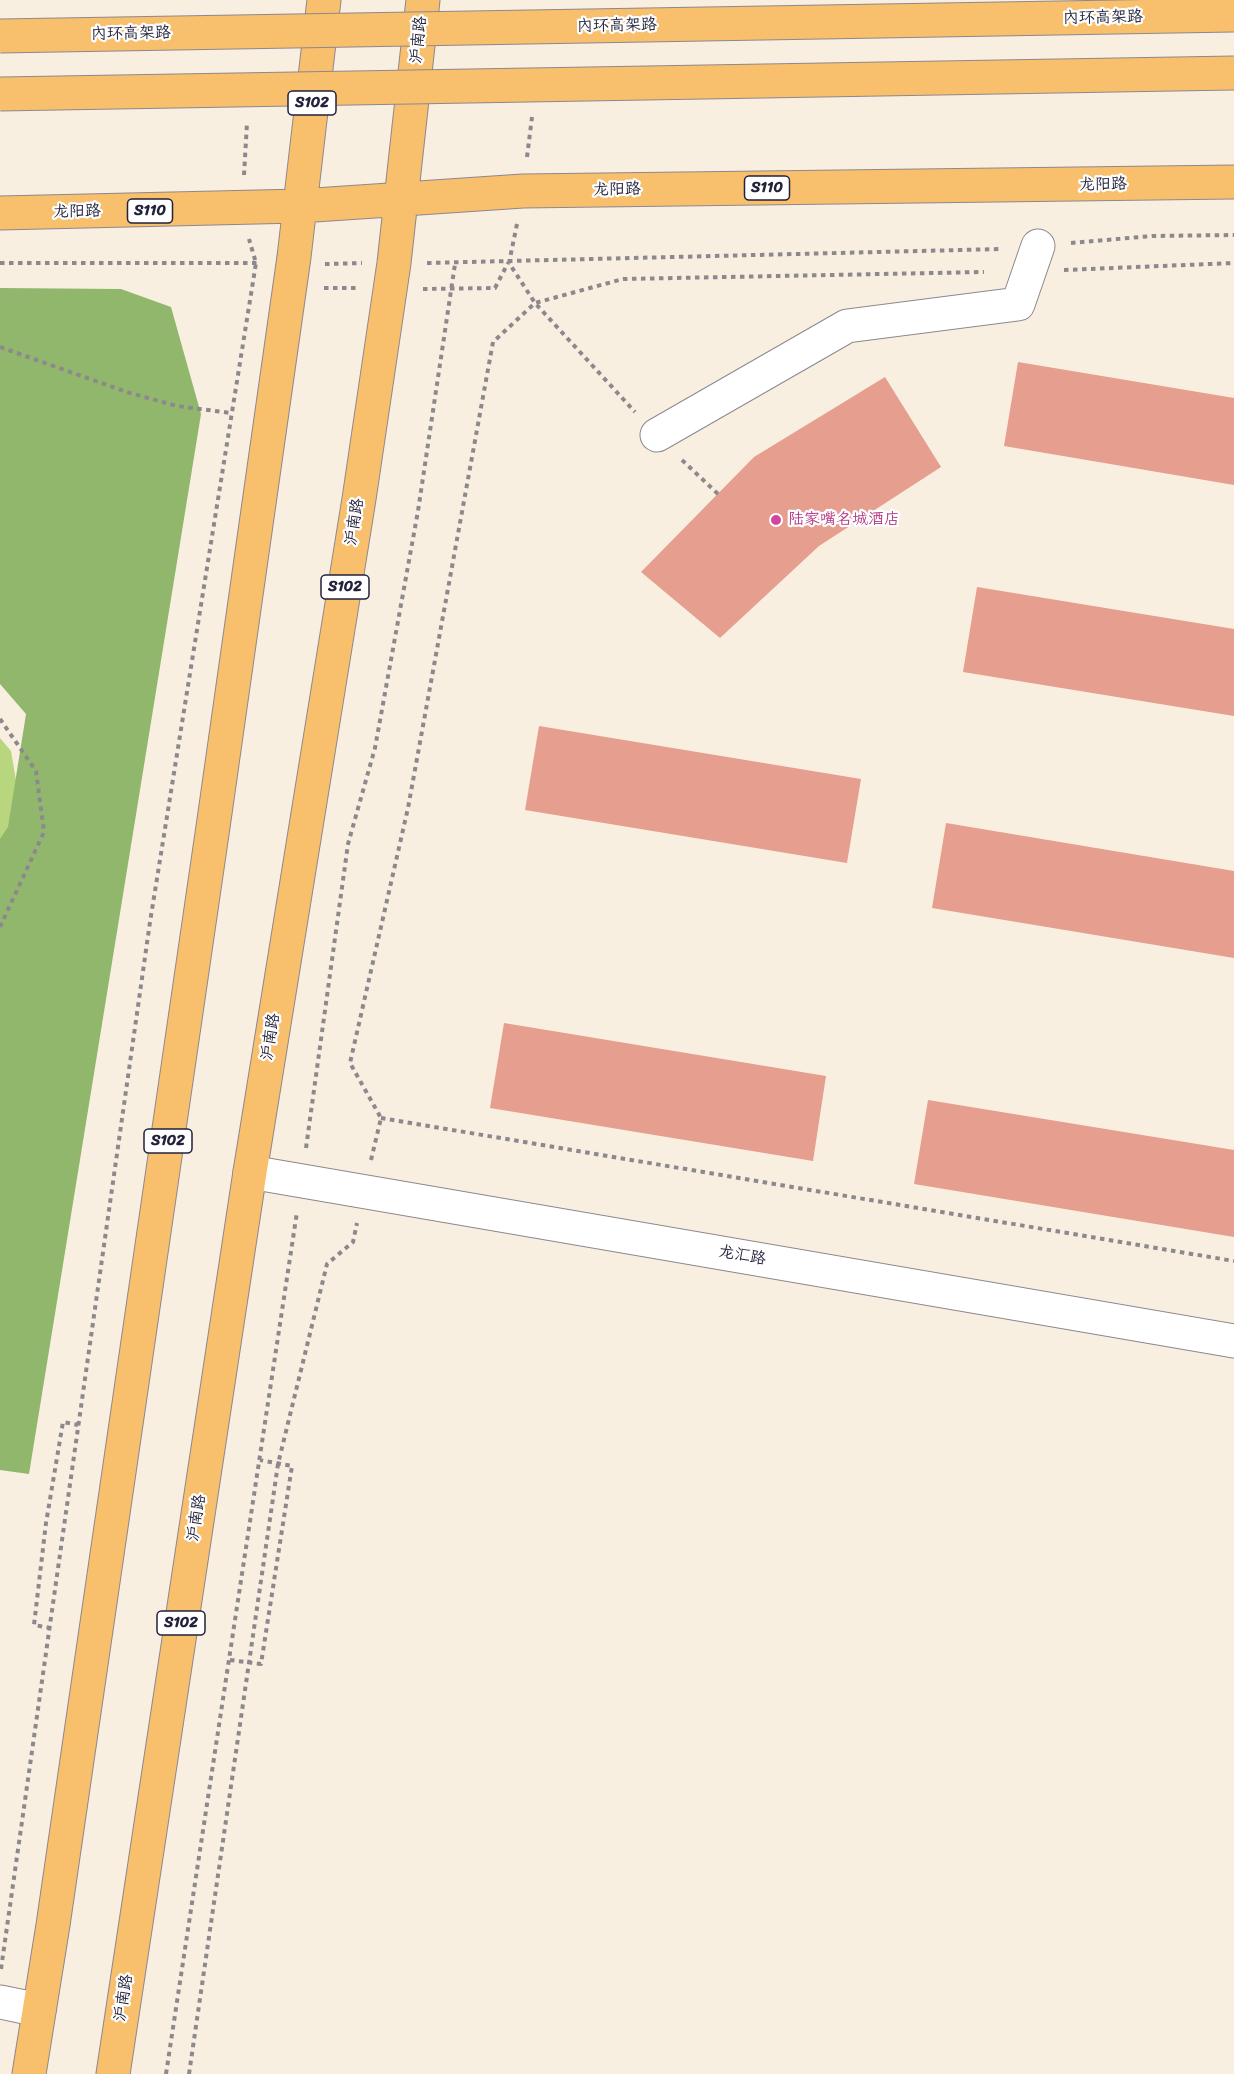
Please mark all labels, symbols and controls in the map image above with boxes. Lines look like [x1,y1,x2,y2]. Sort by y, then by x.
street label: 内环高架路 [1063,8,1143,28]
street label: 沪南路 [407,15,431,65]
street label: 内环高架路 [577,16,657,36]
street label: 内环高架路 [91,24,171,44]
road number: S102 [288,91,336,115]
street label: 龙阳路 [1079,175,1127,195]
road number: S110 [744,176,789,200]
street label: 龙阳路 [593,180,641,200]
road number: S110 [128,199,172,223]
street label: 龙阳路 [53,202,101,222]
street label: 沪南路 [342,497,368,547]
place label: 陆家嘴名城酒店 [788,510,900,530]
marker: 陆家嘴名城酒店 [769,513,783,527]
road number: S102 [321,575,369,599]
street label: 沪南路 [258,1012,284,1062]
road number: S102 [144,1129,192,1153]
street label: 龙汇路 [717,1242,767,1270]
street label: 沪南路 [184,1493,210,1543]
road number: S102 [157,1611,205,1635]
street label: 沪南路 [111,1973,137,2023]

